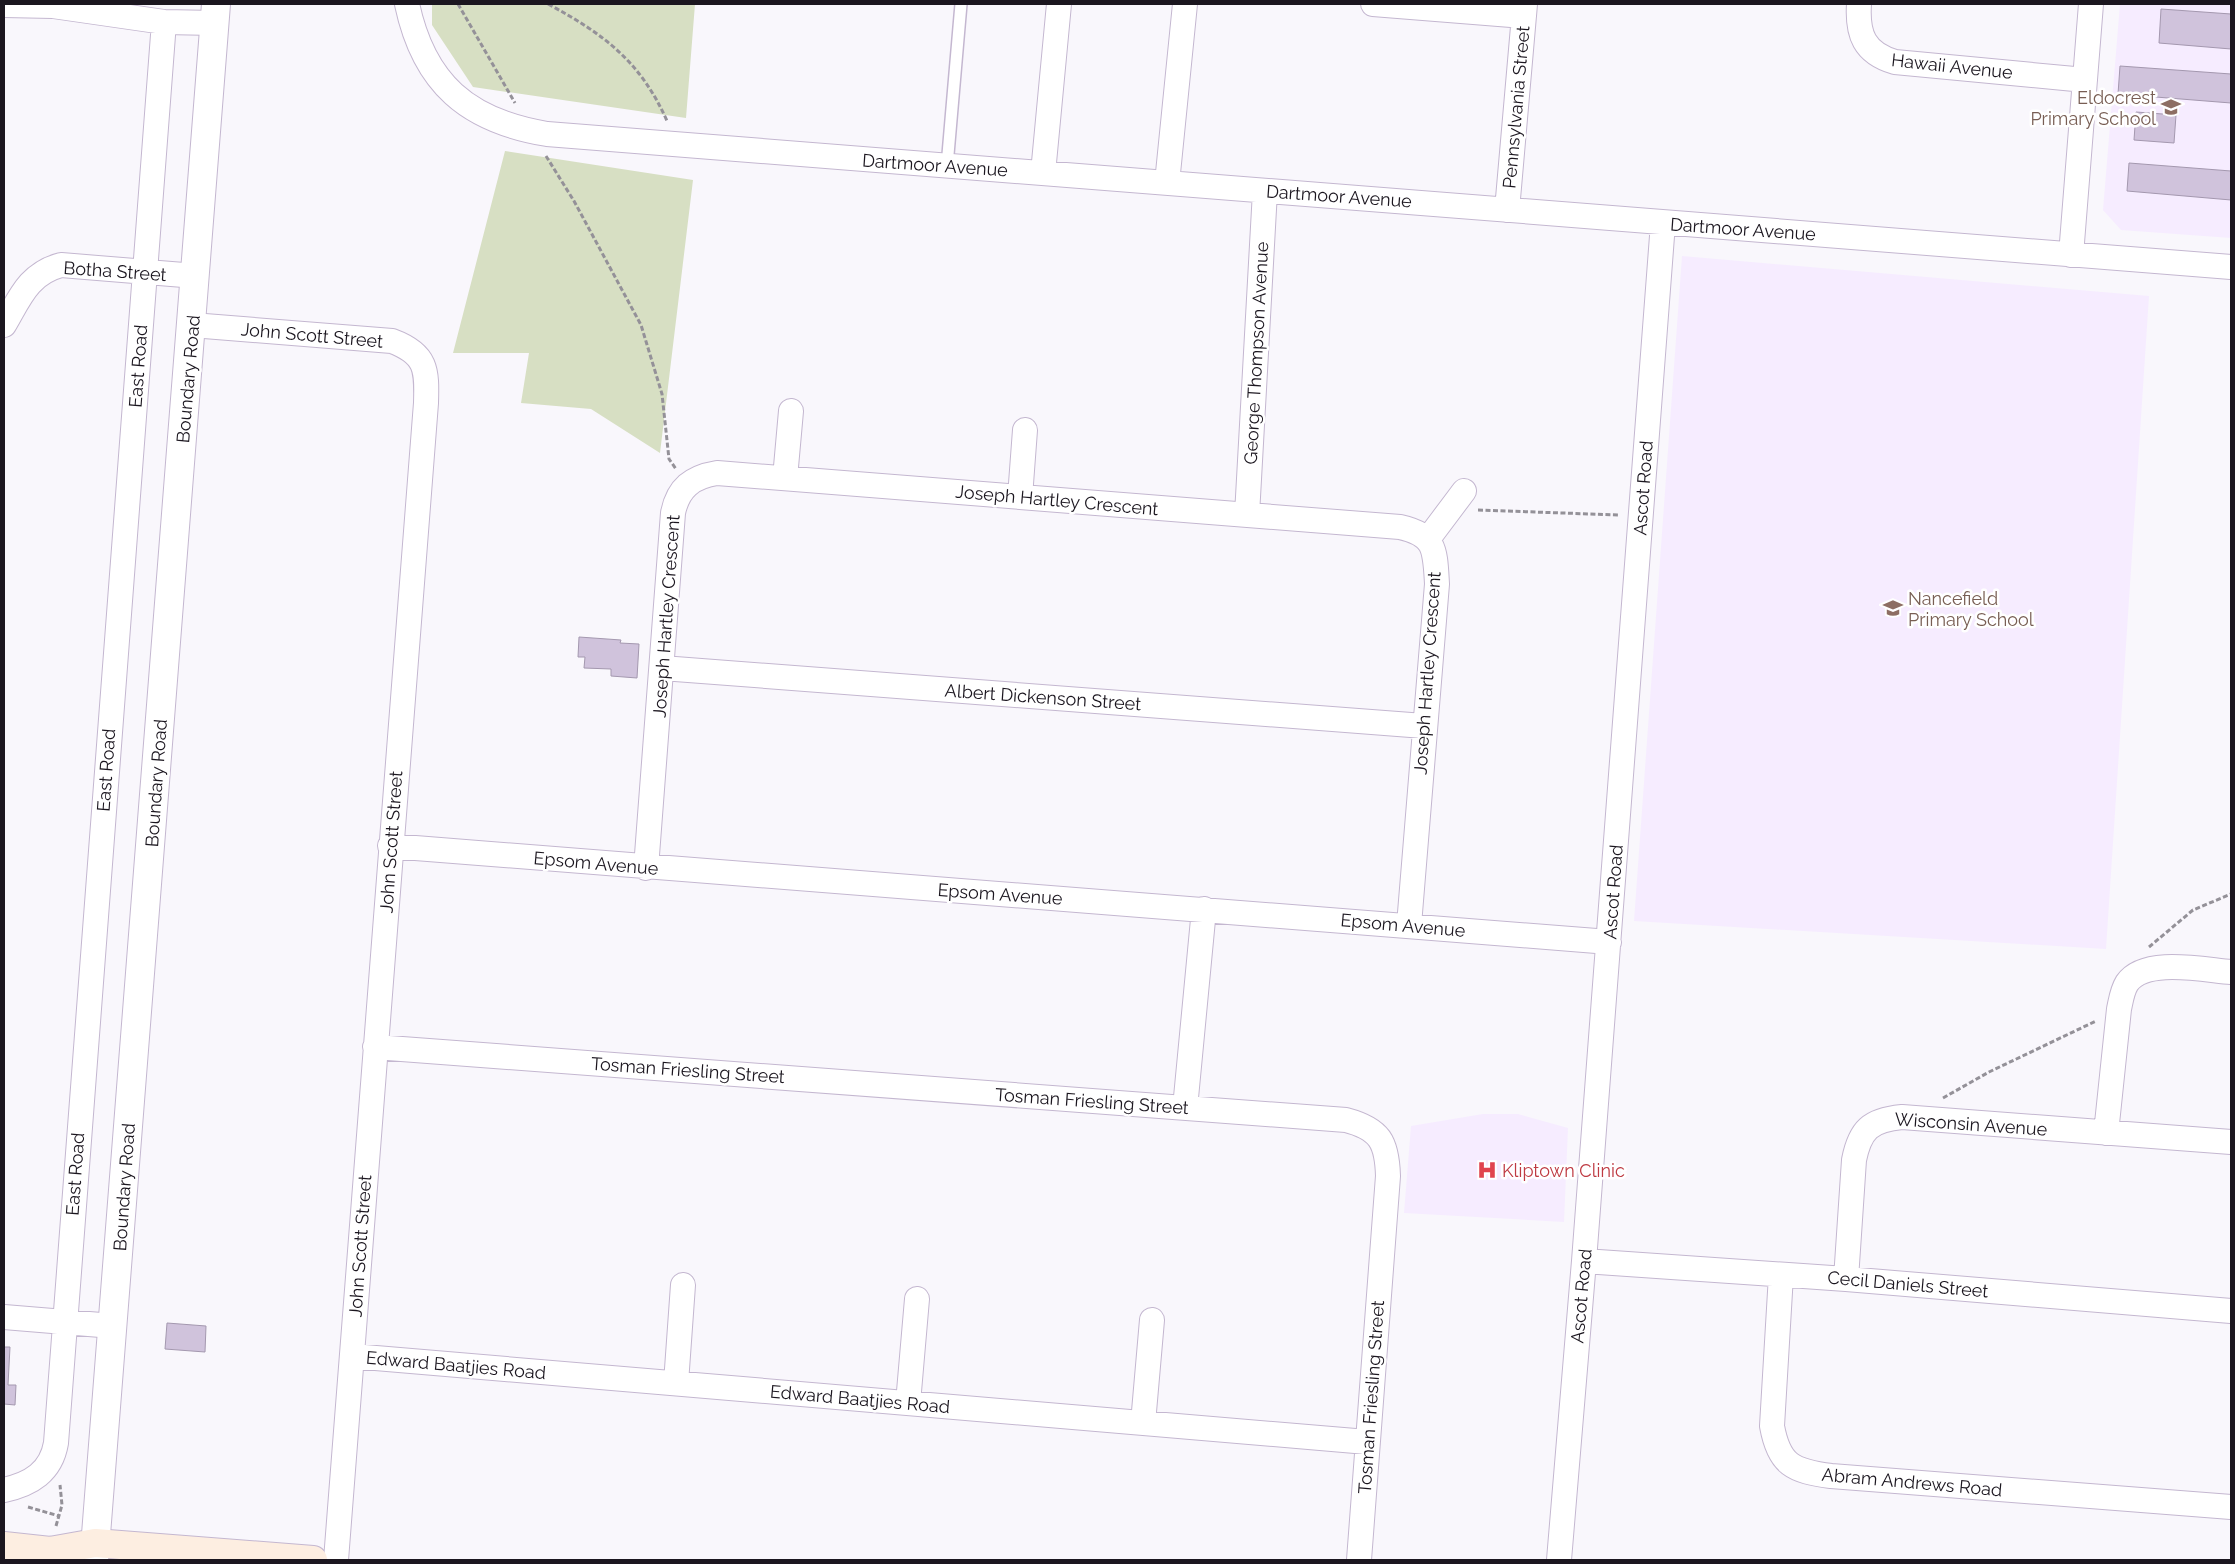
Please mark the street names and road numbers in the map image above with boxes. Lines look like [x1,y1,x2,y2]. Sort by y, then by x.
street label: Pennsylvania Street [1498,25,1534,189]
street label: Hawaii Avenue [1890,49,2014,83]
street label: Dartmoor Avenue [861,149,1009,181]
street label: Dartmoor Avenue [1265,180,1413,212]
street label: Dartmoor Avenue [1669,213,1817,245]
street label: George Thompson Avenue [1240,241,1272,465]
street label: Botha Street [63,257,167,285]
street label: Boundary Road [172,314,204,444]
street label: John Scott Street [240,318,384,352]
street label: East Road [125,324,151,408]
street label: Ascot Road [1629,440,1657,536]
street label: Joseph Hartley Crescent [955,481,1159,519]
street label: Joseph Hartley Crescent [648,514,684,718]
street label: Joseph Hartley Crescent [1409,571,1445,775]
street label: Albert Dickenson Street [944,680,1142,714]
street label: Boundary Road [141,718,171,848]
street label: East Road [93,728,119,812]
street label: John Scott Street [376,770,406,914]
street label: Ascot Road [1599,844,1627,940]
street label: Epsom Avenue [533,847,660,879]
street label: Epsom Avenue [937,879,1064,909]
street label: Epsom Avenue [1340,909,1467,941]
street label: Tosman Friesling Street [590,1053,786,1087]
street label: Tosman Friesling Street [994,1084,1190,1118]
street label: Wisconsin Avenue [1894,1108,2048,1140]
street label: Boundary Road [109,1122,139,1252]
street label: East Road [62,1132,88,1216]
street label: John Scott Street [345,1174,375,1318]
street label: Ascot Road [1566,1248,1596,1344]
street label: Cecil Daniels Street [1827,1267,1989,1301]
street label: Tosman Friesling Street [1354,1299,1388,1495]
street label: Edward Baatjies Road [365,1347,547,1383]
street label: Edward Baatjies Road [769,1381,951,1417]
street label: Abram Andrews Road [1821,1464,2003,1500]

